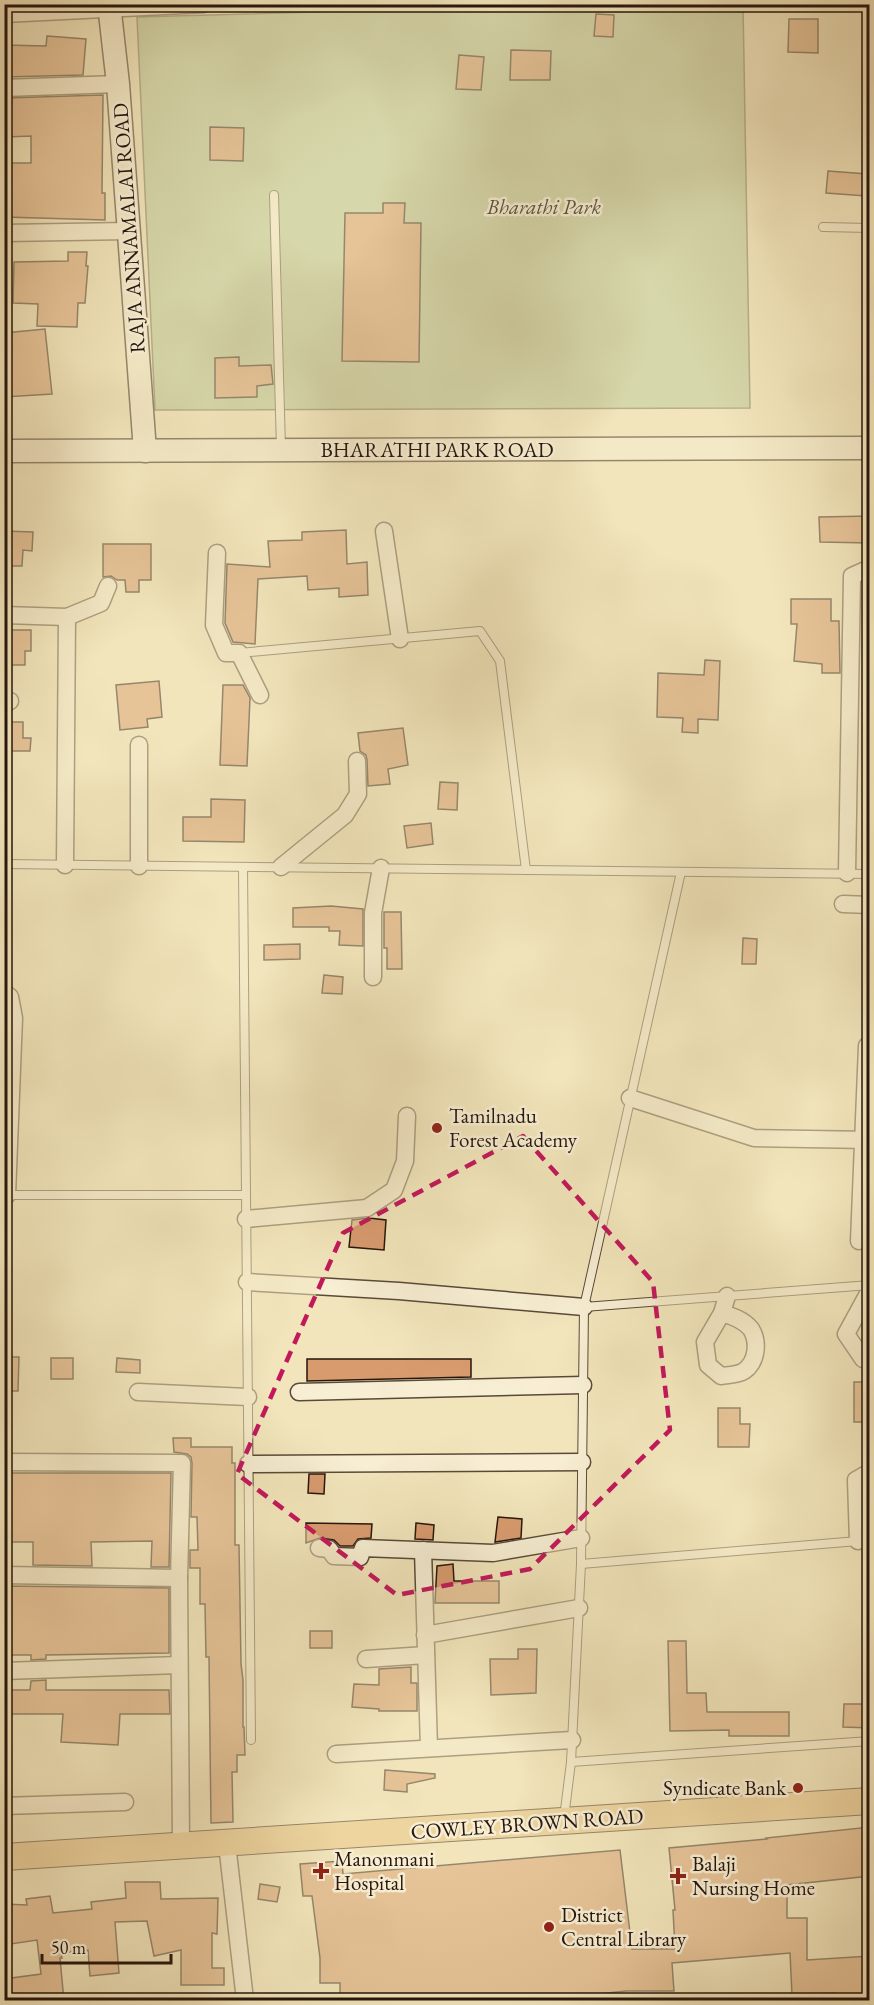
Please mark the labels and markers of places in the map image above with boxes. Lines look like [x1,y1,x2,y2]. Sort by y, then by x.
place label: Tamilnadu Forest Academy [449,1102,578,1153]
marker: Tamilnadu Forest Academy [430,1121,444,1135]
place label: Syndicate Bank [663,1774,787,1801]
marker: Syndicate Bank [791,1781,805,1795]
place label: Manonmani Hospital [334,1845,434,1896]
place label: Balaji Nursing Home [692,1850,815,1901]
marker: Manonmani Hospital [312,1862,330,1880]
marker: Balaji Nursing Home [669,1867,687,1885]
place label: District Central Library [561,1901,687,1952]
marker: District Central Library [542,1920,556,1934]

